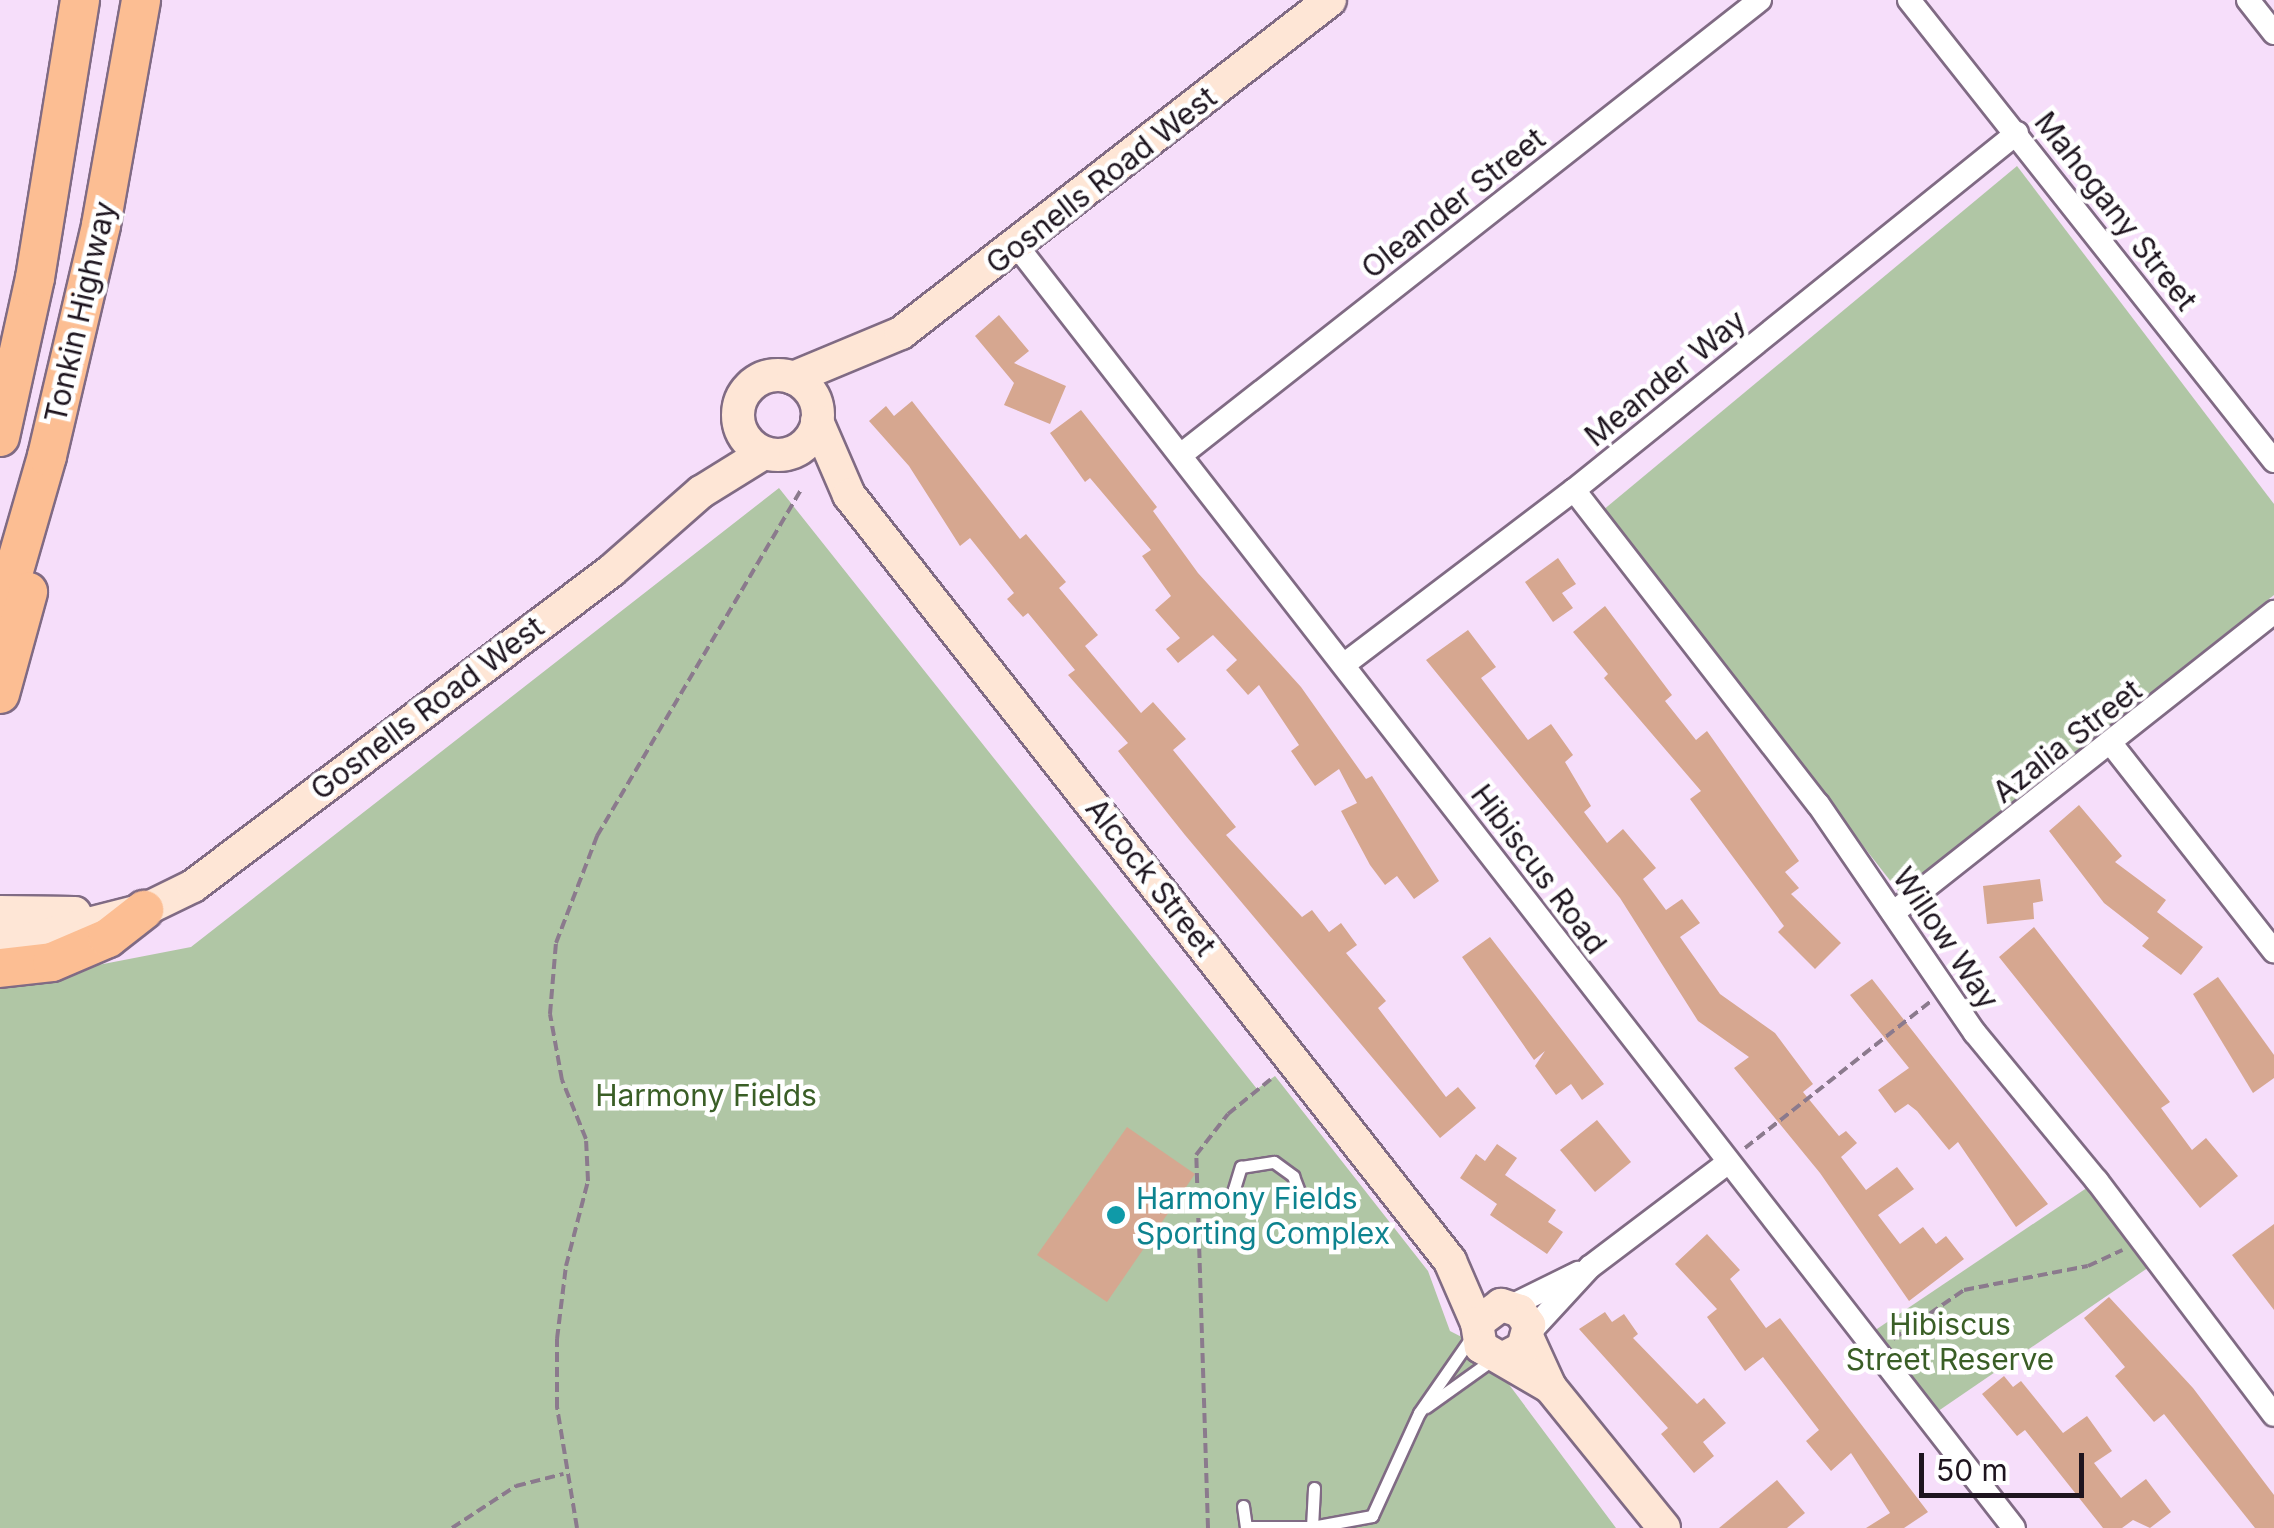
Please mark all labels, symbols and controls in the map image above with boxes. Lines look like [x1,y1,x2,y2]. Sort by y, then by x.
street label: Gosnells Road West [979,79,1223,281]
street label: Mahogany Street [2027,105,2205,317]
street label: Oleander Street [1354,120,1552,286]
street label: Tonkin Highway [37,198,123,426]
street label: Meander Way [1577,302,1753,454]
street label: Gosnells Road West [303,609,551,807]
street label: Azalia Street [1986,672,2148,810]
street label: Hibiscus Road [1464,777,1614,961]
street label: Alcock Street [1078,791,1224,963]
street label: Willow Way [1885,860,2007,1016]
park label: Harmony Fields [595,1077,817,1113]
place label: Harmony Fields Sporting Complex [1136,1180,1390,1250]
marker: Harmony Fields Sporting Complex [1105,1204,1127,1226]
park label: Hibiscus Street Reserve [1846,1306,2054,1376]
scale bar [1924,1433,2089,1495]
text: 50 m [1936,1452,2008,1488]

